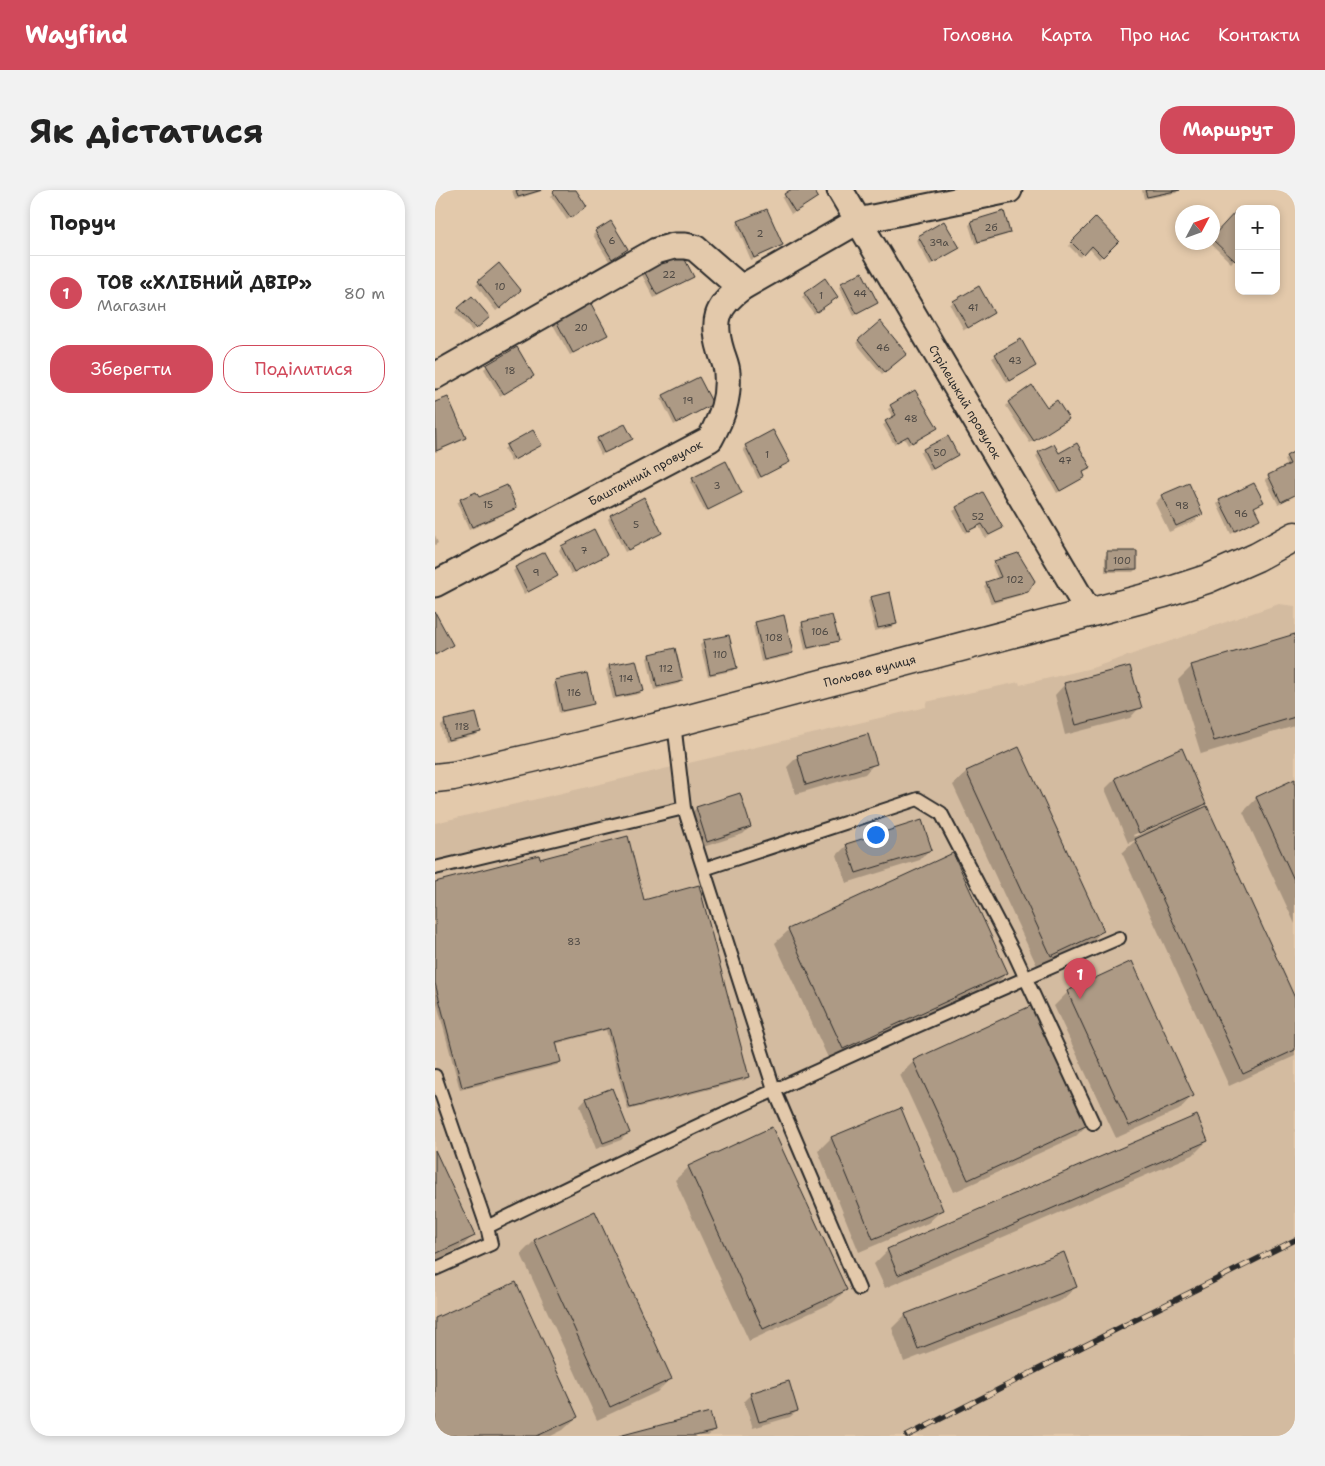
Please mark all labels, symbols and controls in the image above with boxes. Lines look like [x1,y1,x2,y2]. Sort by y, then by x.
text: Wayfind [25,19,128,51]
text: Головна [942,23,1013,47]
text: Карта [1041,23,1092,47]
text: Про нас [1120,23,1190,47]
text: Контакти [1218,23,1300,47]
button: Маршрут [1160,106,1295,154]
text: Як дістатися [30,107,264,154]
north arrow [1175,205,1220,250]
map controls [1235,205,1280,295]
button: + [1235,205,1280,250]
text: Поруч [50,209,116,237]
house number: 2б [984,221,998,234]
house number: 2 [757,227,764,240]
house number: 6 [609,234,616,247]
house number: 39а [929,236,950,249]
button: − [1235,250,1280,295]
house number: 22 [662,268,676,281]
text: ТОВ «ХЛІБНИЙ ДВІР» [97,270,312,295]
house number: 10 [495,280,505,293]
text: 1 [62,283,70,304]
text: 80 m [344,283,385,304]
house number: 44 [853,287,867,300]
house number: 1 [819,289,823,302]
text: Магазин [97,295,166,316]
house number: 41 [968,301,978,314]
house number: 20 [574,321,588,334]
house number: 46 [876,341,890,354]
street label: Стрілецький провулок [925,342,1005,463]
button: Зберегти [50,345,213,393]
button: Поділитися [223,345,385,393]
house number: 43 [1008,354,1022,367]
house number: 18 [504,364,516,377]
house number: 19 [683,394,693,407]
house number: 48 [904,412,918,425]
street label: Баштанний провулок [586,436,706,510]
house number: 50 [933,446,947,459]
house number: 1 [765,448,769,461]
house number: 47 [1058,454,1072,467]
house number: 3 [714,479,721,492]
house number: 15 [483,498,493,511]
house number: 98 [1175,499,1189,512]
house number: 96 [1234,507,1248,520]
house number: 52 [972,510,984,523]
house number: 5 [633,518,639,531]
house number: 7 [581,544,588,557]
house number: 100 [1113,554,1131,567]
house number: 9 [533,566,540,579]
house number: 102 [1006,573,1024,586]
house number: 106 [811,625,829,638]
house number: 108 [765,631,783,644]
house number: 110 [713,648,727,661]
street label: Польова вулиця [822,651,918,691]
house number: 112 [659,662,673,675]
house number: 114 [619,672,633,685]
house number: 116 [567,686,581,699]
house number: 118 [455,720,469,733]
your location [863,822,889,848]
house number: 83 [567,935,581,948]
pin: 1 [1064,958,1096,999]

